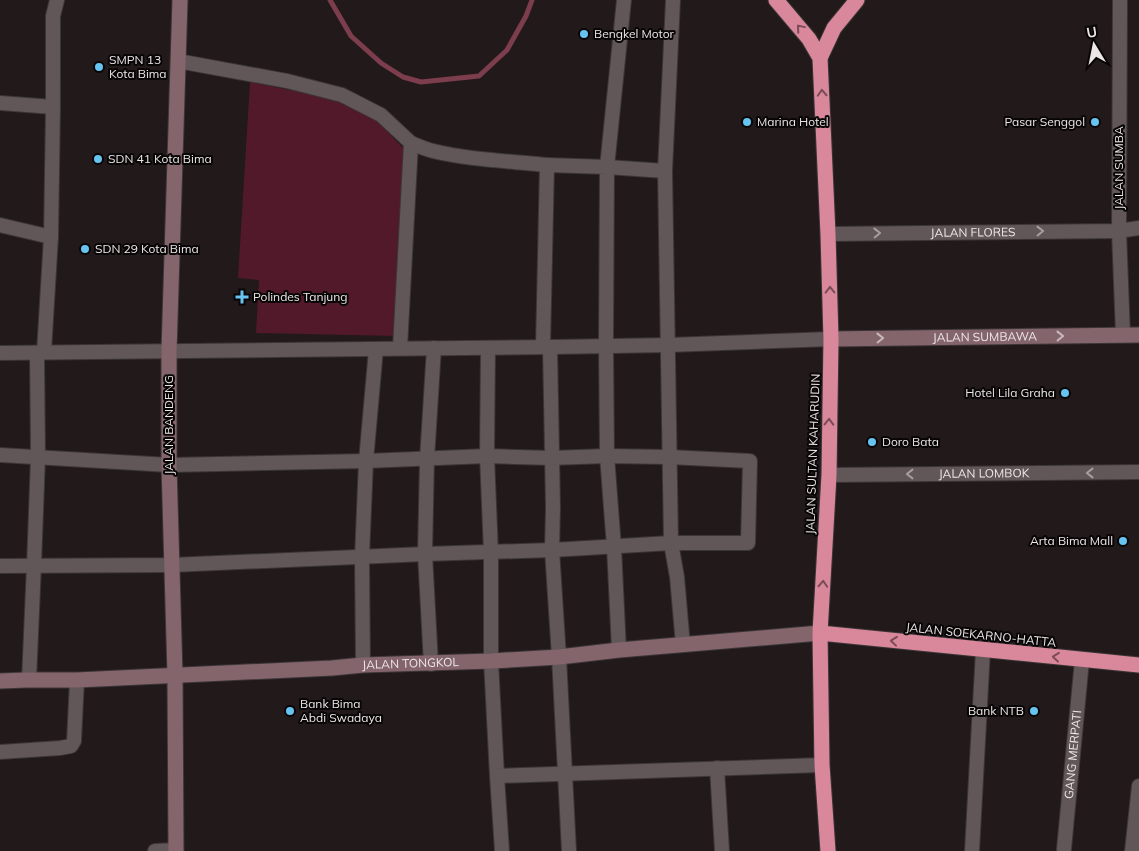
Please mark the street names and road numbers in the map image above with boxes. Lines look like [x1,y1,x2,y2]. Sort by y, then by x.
street label: JALAN SUMBA [1111,126,1126,210]
street label: JALAN FLORES [930,224,1015,240]
street label: JALAN SUMBAWA [933,328,1037,345]
street label: JALAN SULTAN KAHARUDIN [802,373,823,535]
street label: JALAN BANDENG [161,375,176,475]
street label: JALAN LOMBOK [939,465,1030,481]
street label: JALAN SOEKARNO-HATTA [905,619,1057,650]
street label: JALAN TONGKOL [362,654,460,672]
street label: GANG MERPATI [1061,709,1084,800]

